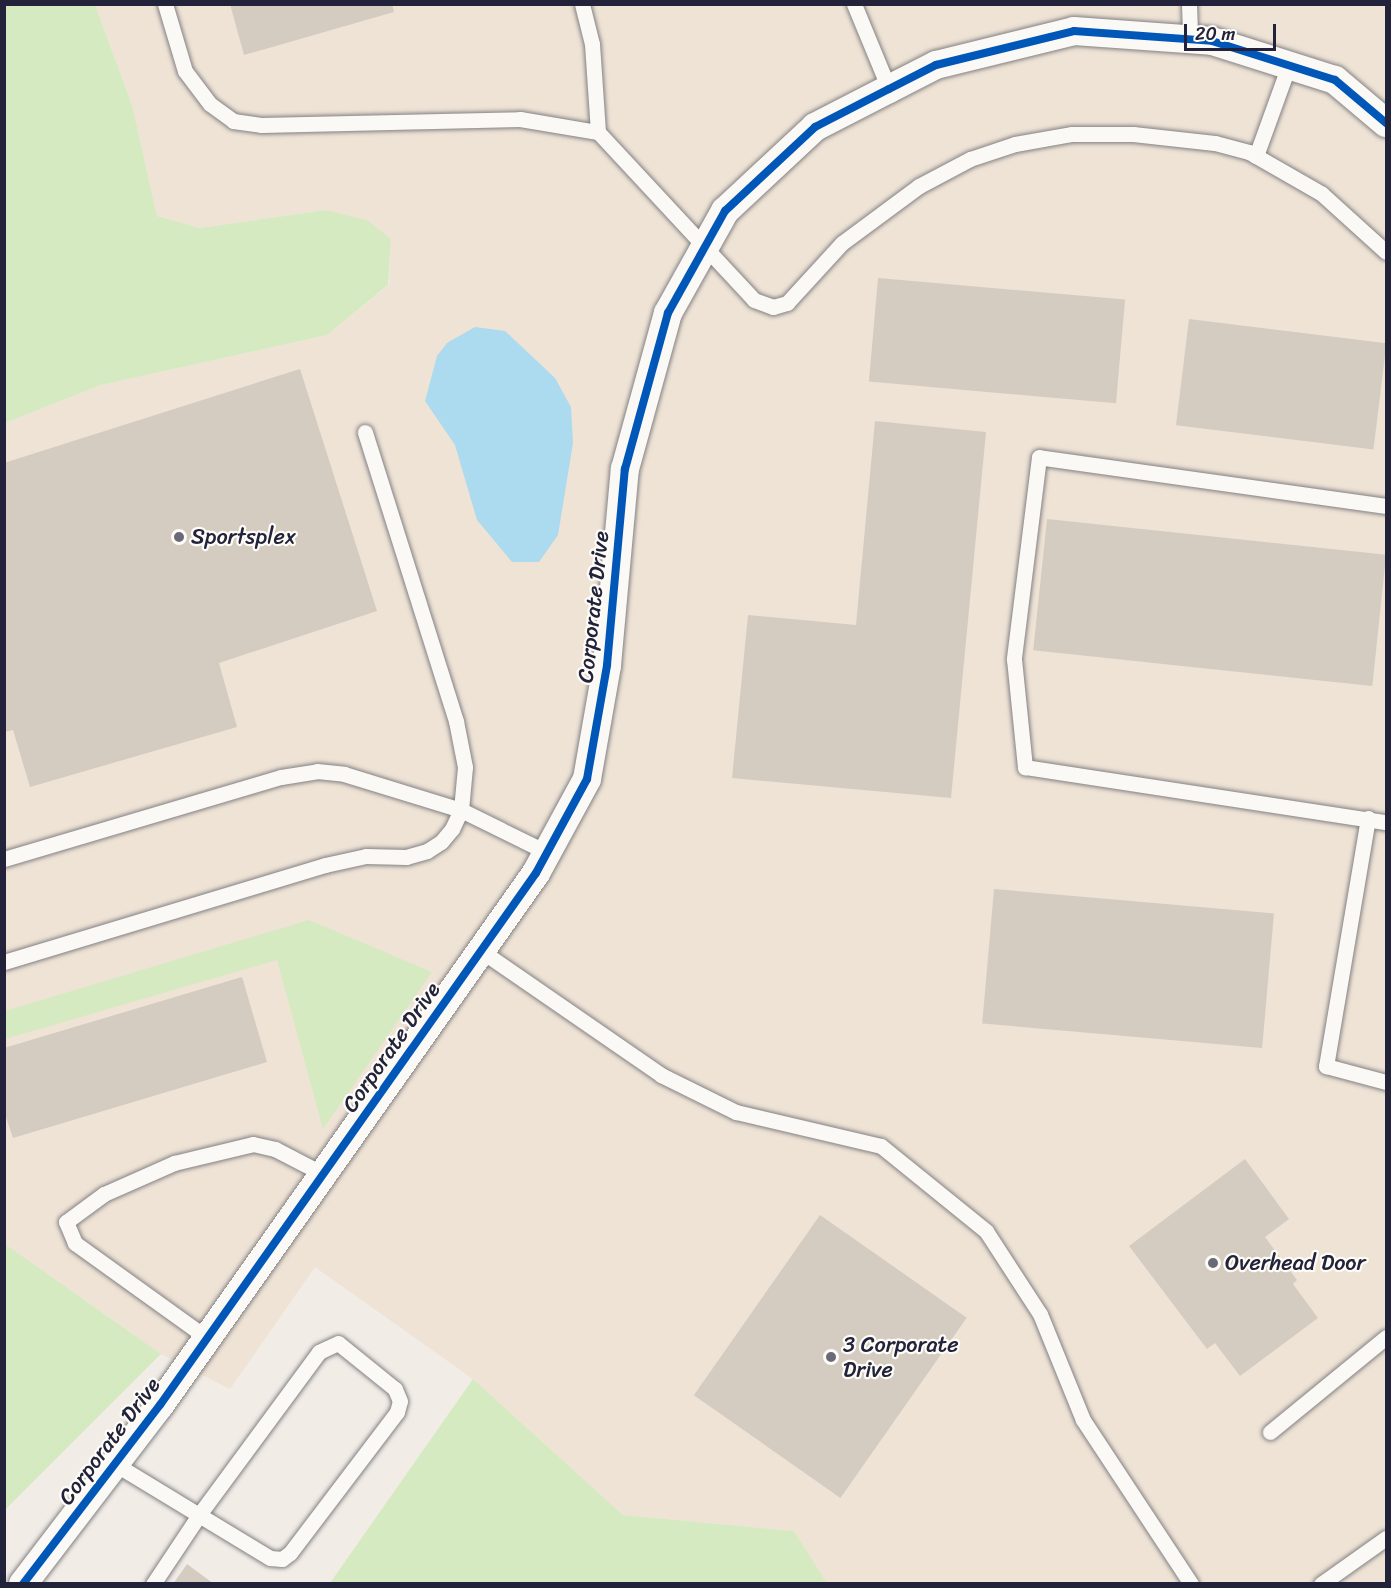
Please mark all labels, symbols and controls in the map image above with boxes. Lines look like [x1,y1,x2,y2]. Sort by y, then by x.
scale bar [1187,12,1278,50]
text: 20 m [1195,18,1235,50]
place label: Sportsplex [191,524,296,550]
street label: Corporate Drive [572,529,614,685]
marker: Sportsplex [172,530,186,544]
street label: Corporate Drive [336,977,446,1117]
place label: Overhead Door [1225,1250,1366,1276]
marker: Overhead Door [1206,1256,1220,1270]
place label: 3 Corporate Drive [843,1331,958,1382]
marker: 3 Corporate Drive [824,1350,838,1364]
street label: Corporate Drive [52,1372,166,1510]

